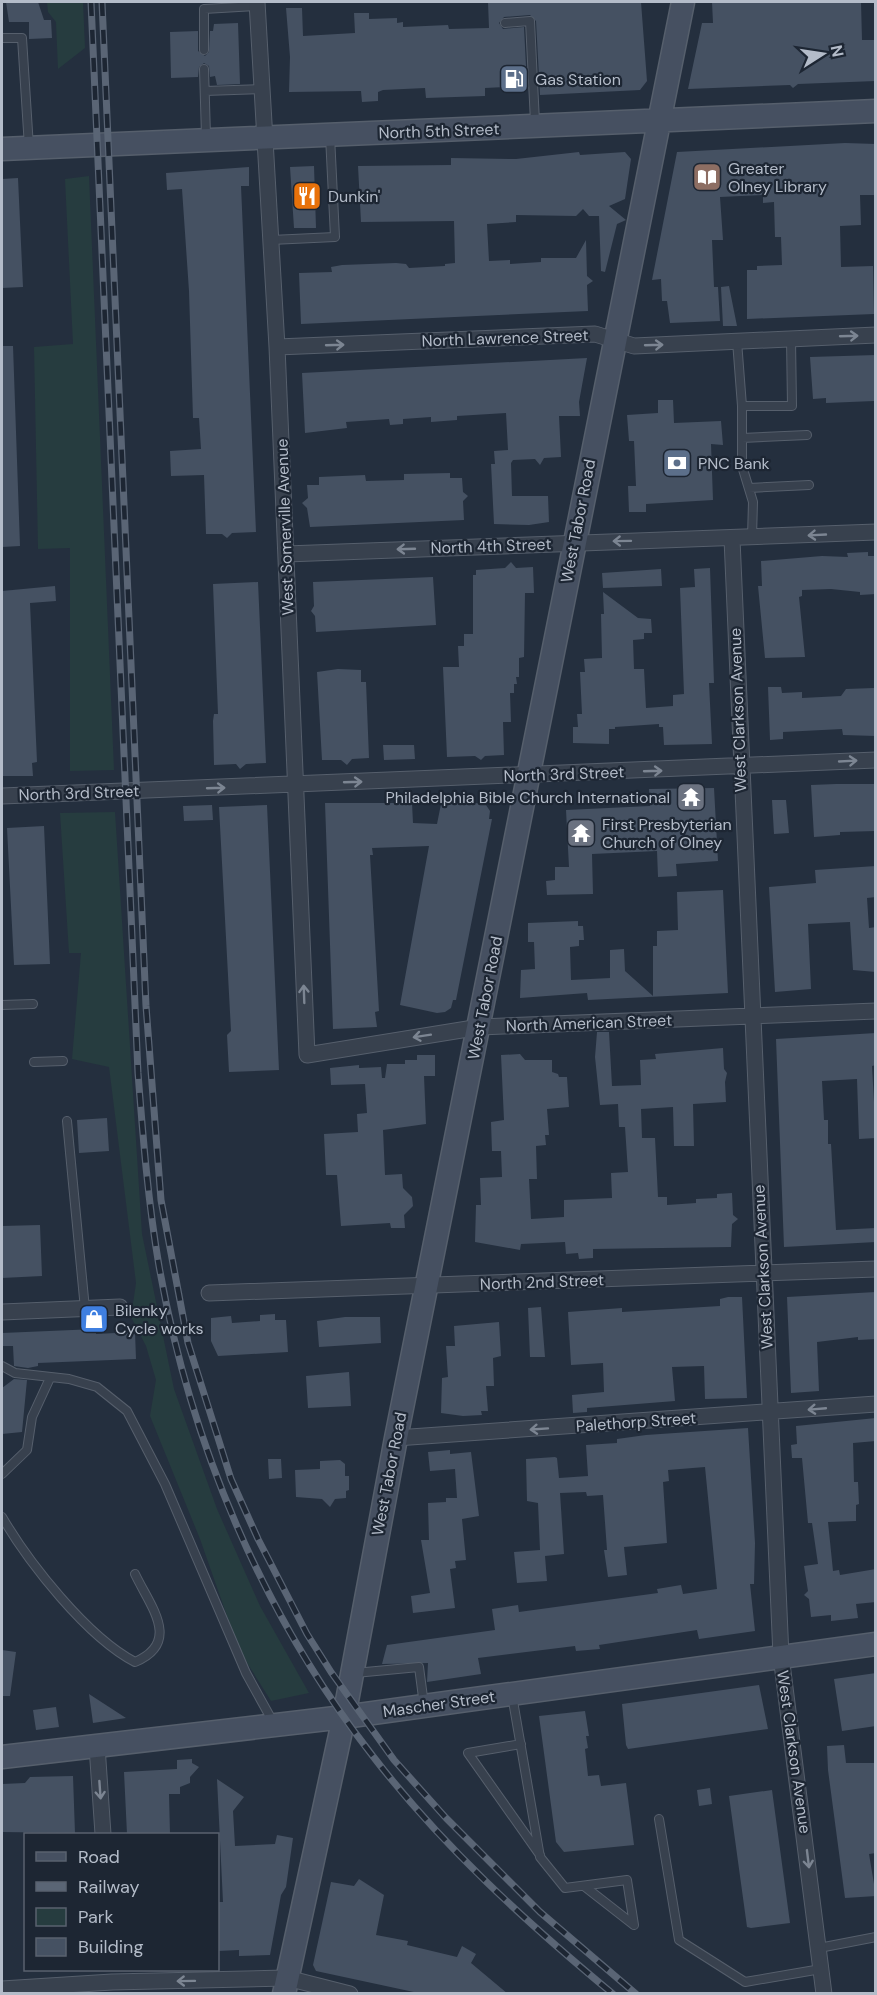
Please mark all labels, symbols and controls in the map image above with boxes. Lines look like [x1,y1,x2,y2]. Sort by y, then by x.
north arrow [793,24,853,84]
text: N [826,43,849,59]
fuel station icon: Gas Station [498,63,530,95]
place label: Gas Station [535,69,621,90]
street label: North 5th Street [378,118,500,144]
place label: Greater Olney Library [728,158,827,197]
library icon: Greater Olney Library [691,161,723,193]
restaurant icon: Dunkin' [291,180,323,212]
place label: Dunkin' [328,186,380,207]
street label: North Lawrence Street [421,325,589,351]
one-way arrow [838,331,858,342]
one-way arrow [325,339,345,350]
one-way arrow [643,339,663,350]
street label: West Somerville Avenue [271,438,299,616]
bank icon: PNC Bank [661,447,693,479]
place label: PNC Bank [698,453,770,474]
street label: West Tabor Road [556,457,600,585]
one-way arrow [808,529,828,540]
street label: North 4th Street [430,533,552,559]
one-way arrow [613,535,633,547]
one-way arrow [397,544,417,555]
street label: West Clarkson Avenue [725,627,751,793]
one-way arrow [838,756,858,767]
street label: North 3rd Street [503,761,625,787]
one-way arrow [643,765,663,776]
one-way arrow [343,777,363,788]
street label: North 3rd Street [18,780,140,806]
temple icon: Philadelphia Bible Church International [675,781,707,813]
one-way arrow [205,782,225,793]
place label: Philadelphia Bible Church International [386,787,670,808]
place label: First Presbyterian Church of Olney [602,814,732,853]
temple icon: First Presbyterian Church of Olney [565,817,597,849]
street label: West Tabor Road [463,934,507,1062]
one-way arrow [298,985,309,1005]
street label: North American Street [505,1010,673,1036]
one-way arrow [413,1031,432,1042]
street label: West Clarkson Avenue [748,1184,778,1350]
street label: North 2nd Street [480,1269,604,1295]
place label: Bilenky Cycle works [115,1300,204,1339]
shop icon: Bilenky Cycle works [78,1303,110,1335]
one-way arrow [808,1404,828,1415]
street label: Palethorp Street [575,1407,697,1437]
street label: West Tabor Road [367,1410,411,1538]
one-way arrow [529,1423,549,1434]
street label: West Clarkson Avenue [772,1669,816,1835]
street label: Mascher Street [382,1686,496,1722]
one-way arrow [95,1780,106,1800]
legend [24,1833,219,1971]
text: Road [78,1845,120,1869]
one-way arrow [803,1849,814,1869]
text: Railway [78,1875,140,1899]
text: Park [78,1905,114,1929]
text: Building [78,1935,143,1959]
one-way arrow [177,1975,197,1986]

